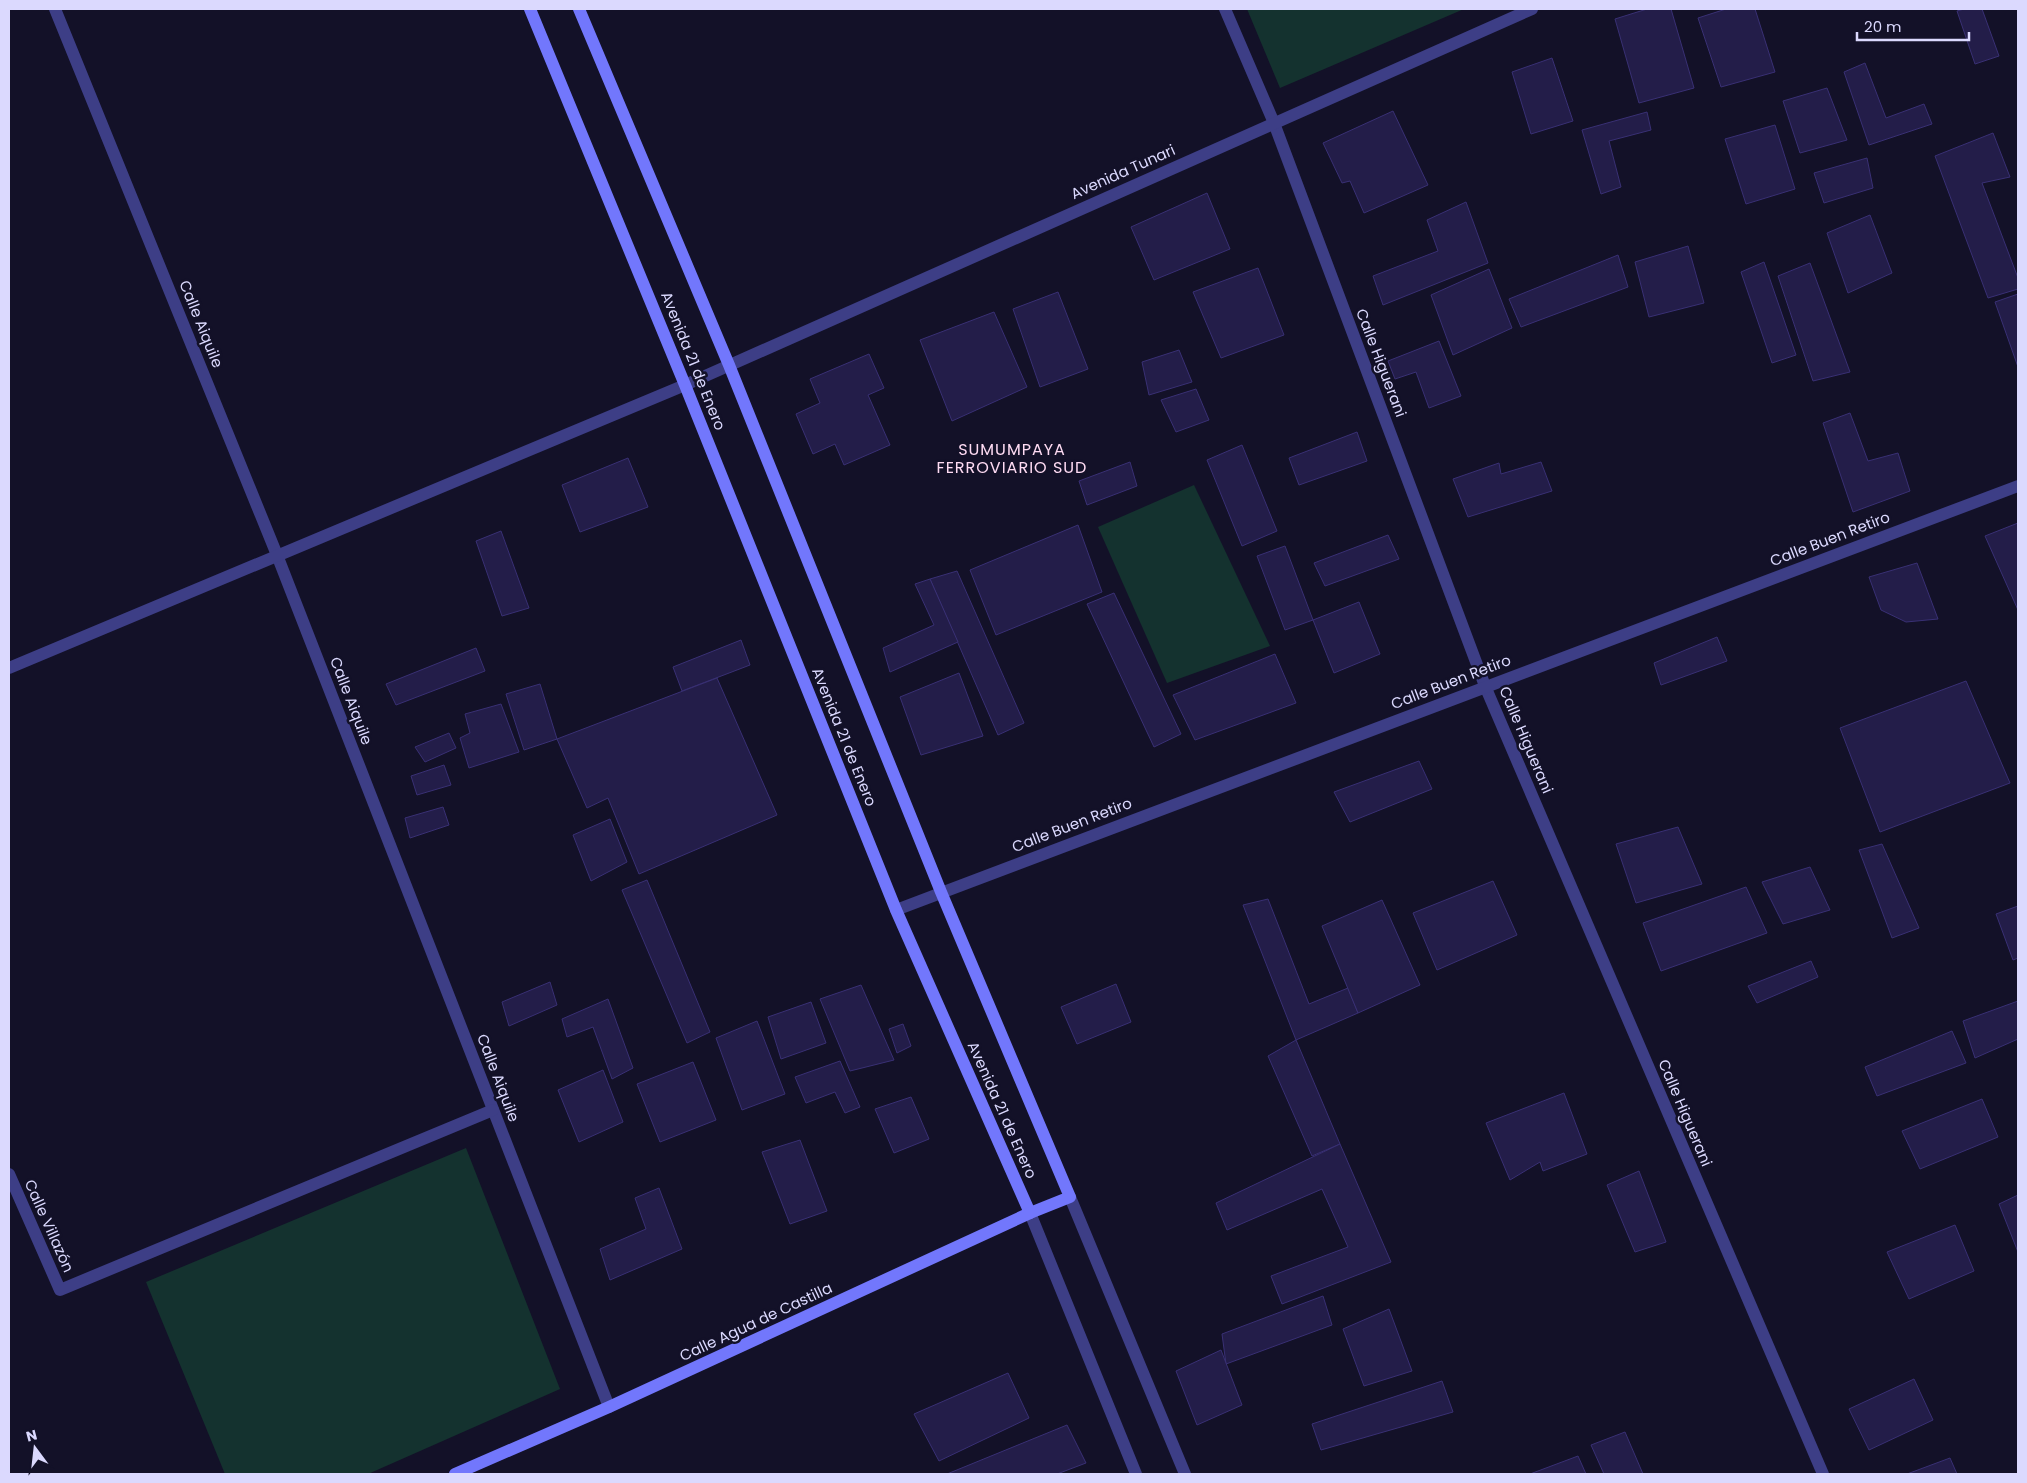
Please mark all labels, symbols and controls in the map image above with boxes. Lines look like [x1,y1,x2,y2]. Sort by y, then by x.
scale bar [1857,10,1970,42]
text: 20 m [1864,16,1902,37]
street label: Avenida Tunari [1067,139,1178,204]
street label: Calle Aiquile [174,277,229,371]
street label: Avenida 21 de Enero [656,288,731,433]
street label: Calle Higuerani [1351,306,1412,420]
district label: SUMUMPAYA FERROVIARIO SUD [937,438,1087,479]
street label: Calle Buen Retiro [1767,506,1893,571]
street label: Calle Buen Retiro [1388,649,1514,714]
street label: Calle Aiquile [325,654,378,748]
street label: Avenida 21 de Enero [807,664,882,809]
street label: Calle Higuerani [1494,683,1559,797]
street label: Calle Buen Retiro [1009,792,1135,857]
street label: Calle Aiquile [472,1031,525,1125]
street label: Avenida 21 de Enero [963,1038,1042,1182]
street label: Calle Higuerani [1653,1056,1718,1170]
street label: Calle Villazón [20,1176,79,1276]
street label: Calle Agua de Castilla [676,1277,835,1366]
north arrow [10,1423,60,1473]
text: N [24,1424,39,1446]

